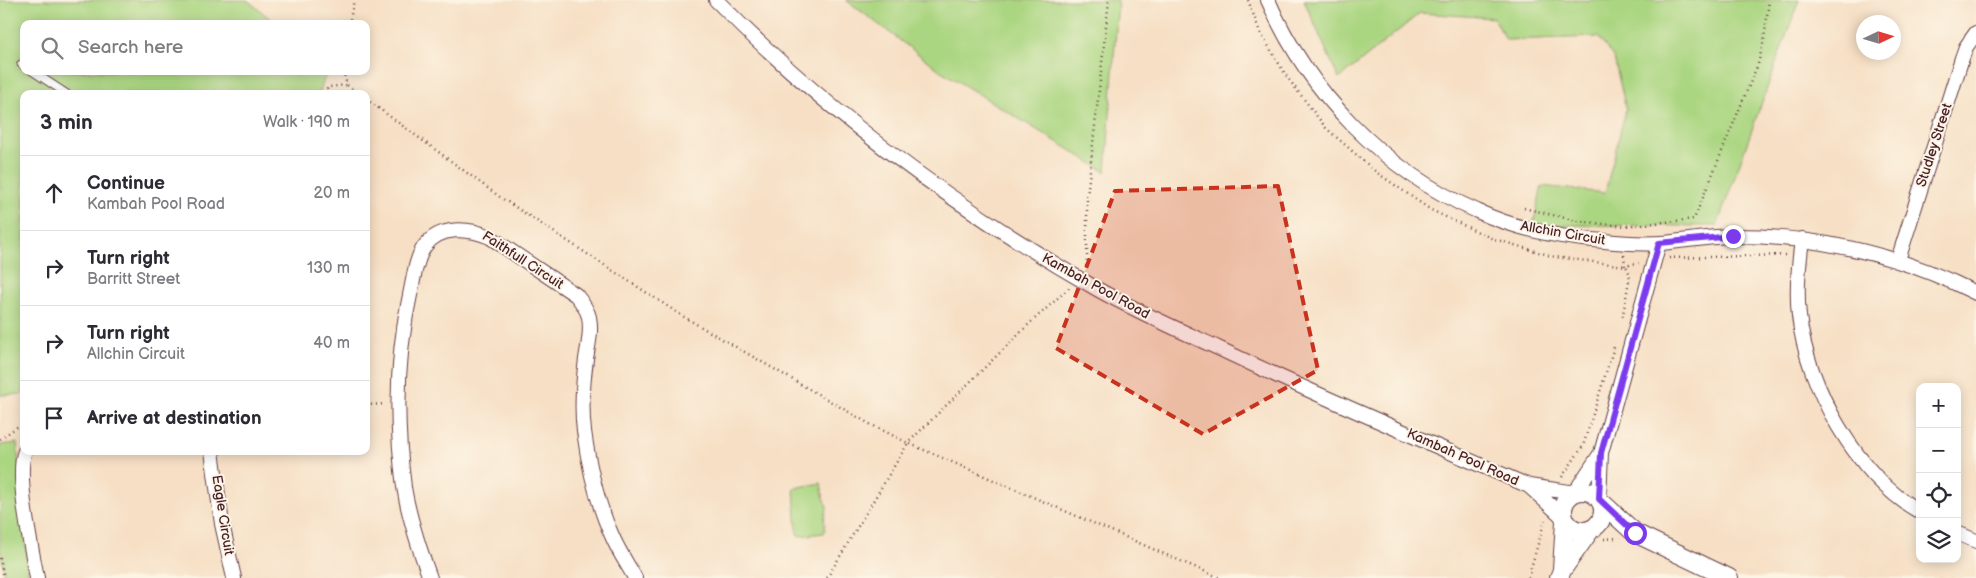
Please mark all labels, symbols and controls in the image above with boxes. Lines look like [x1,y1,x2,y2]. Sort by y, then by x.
north arrow [1856,15,1901,60]
search box [20,20,370,75]
icon: search [38,34,66,62]
text: Search here [78,36,183,59]
street label: Studley Street [1912,100,1956,189]
text: 3 min [40,110,93,135]
text: Walk · 190 m [263,113,350,132]
text: Continue [87,172,165,195]
icon: ahead [40,179,68,207]
text: 20 m [314,184,350,203]
text: Kambah Pool Road [87,195,225,214]
street label: Allchin Circuit [1519,217,1607,249]
route end [1722,225,1745,248]
street label: Faithfull Circuit [479,227,568,293]
text: Turn right [87,247,170,270]
street label: Kambah Pool Road [1039,249,1153,323]
icon: right [40,254,68,282]
text: 130 m [307,259,350,278]
text: Barritt Street [87,270,180,289]
text: Turn right [87,322,170,345]
icon: right [40,329,68,357]
text: 40 m [313,334,350,353]
text: Allchin Circuit [87,345,185,364]
map controls [1916,383,1961,563]
button: + [1916,383,1961,428]
icon: arrive [40,404,68,432]
text: Arrive at destination [87,407,262,430]
street label: Kambah Pool Road [1404,425,1522,489]
button: − [1916,428,1961,473]
button: locate [1916,473,1961,518]
street label: Eagle Circuit [208,474,238,557]
button: layers [1916,518,1961,563]
route start [1624,522,1647,545]

